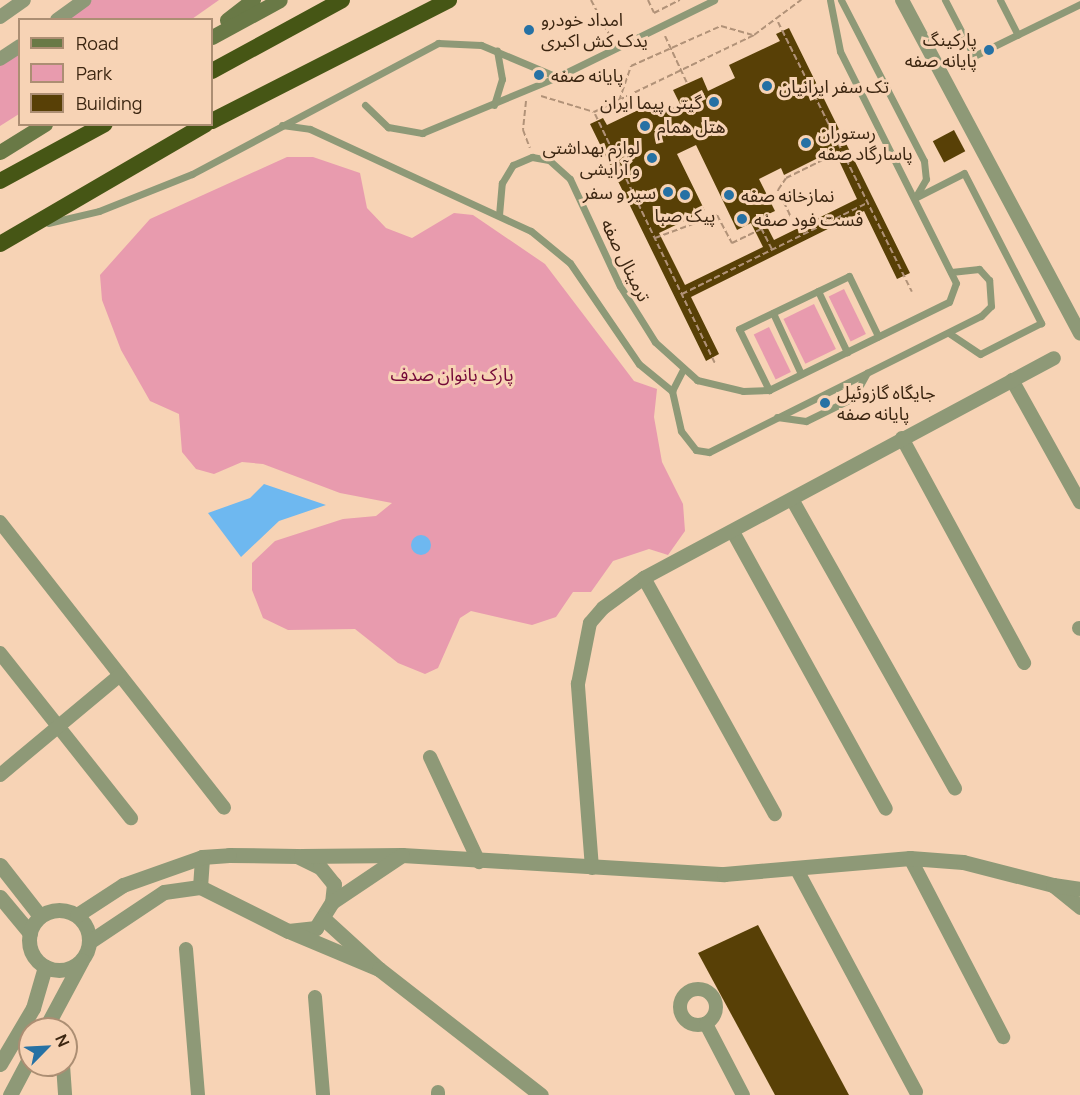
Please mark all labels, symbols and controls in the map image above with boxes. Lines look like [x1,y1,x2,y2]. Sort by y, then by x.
place label: امداد خودرو یدک کش اکبری [541,9,648,52]
legend [18,18,213,126]
marker: امداد خودرو یدک کش اکبری [522,23,536,37]
place label: پارکینگ پایانه صفه [905,29,977,72]
text: Road [76,31,119,55]
marker: پارکینگ پایانه صفه [982,43,996,57]
text: Park [76,61,112,85]
place label: پایانه صفه [551,64,623,86]
marker: پایانه صفه [532,68,546,82]
place label: تک سفر ایرانیان [779,75,889,97]
marker: تک سفر ایرانیان [760,79,774,93]
text: Building [76,91,142,115]
place label: گیتی پیما ایران [600,91,702,113]
marker: گیتی پیما ایران [707,95,721,109]
place label: هتل همام [657,115,725,137]
marker: هتل همام [638,119,652,133]
place label: رستوران پاسارگاد صفه [818,122,913,164]
marker: رستوران پاسارگاد صفه [799,136,813,150]
place label: لوازم بهداشتی و آرایشی [542,137,640,180]
marker: لوازم بهداشتی و آرایشی [645,151,659,165]
place label: سیر و سفر [583,181,656,203]
place label: نمازخانه صفه [741,184,834,206]
marker: سیر و سفر [661,185,675,199]
marker: پیک صبا [678,188,692,202]
marker: نمازخانه صفه [722,188,736,202]
place label: پیک صبا [655,204,715,226]
place label: فست فود صفه [754,208,863,230]
marker: فست فود صفه [735,212,749,226]
street label: ترمینال صفه [597,215,655,305]
park label: پارک بانوان صدف [390,363,514,385]
place label: جایگاه گازوئیل پایانه صفه [837,382,935,424]
marker: جایگاه گازوئیل پایانه صفه [818,396,832,410]
north arrow [18,1017,78,1077]
text: N [50,1031,75,1050]

